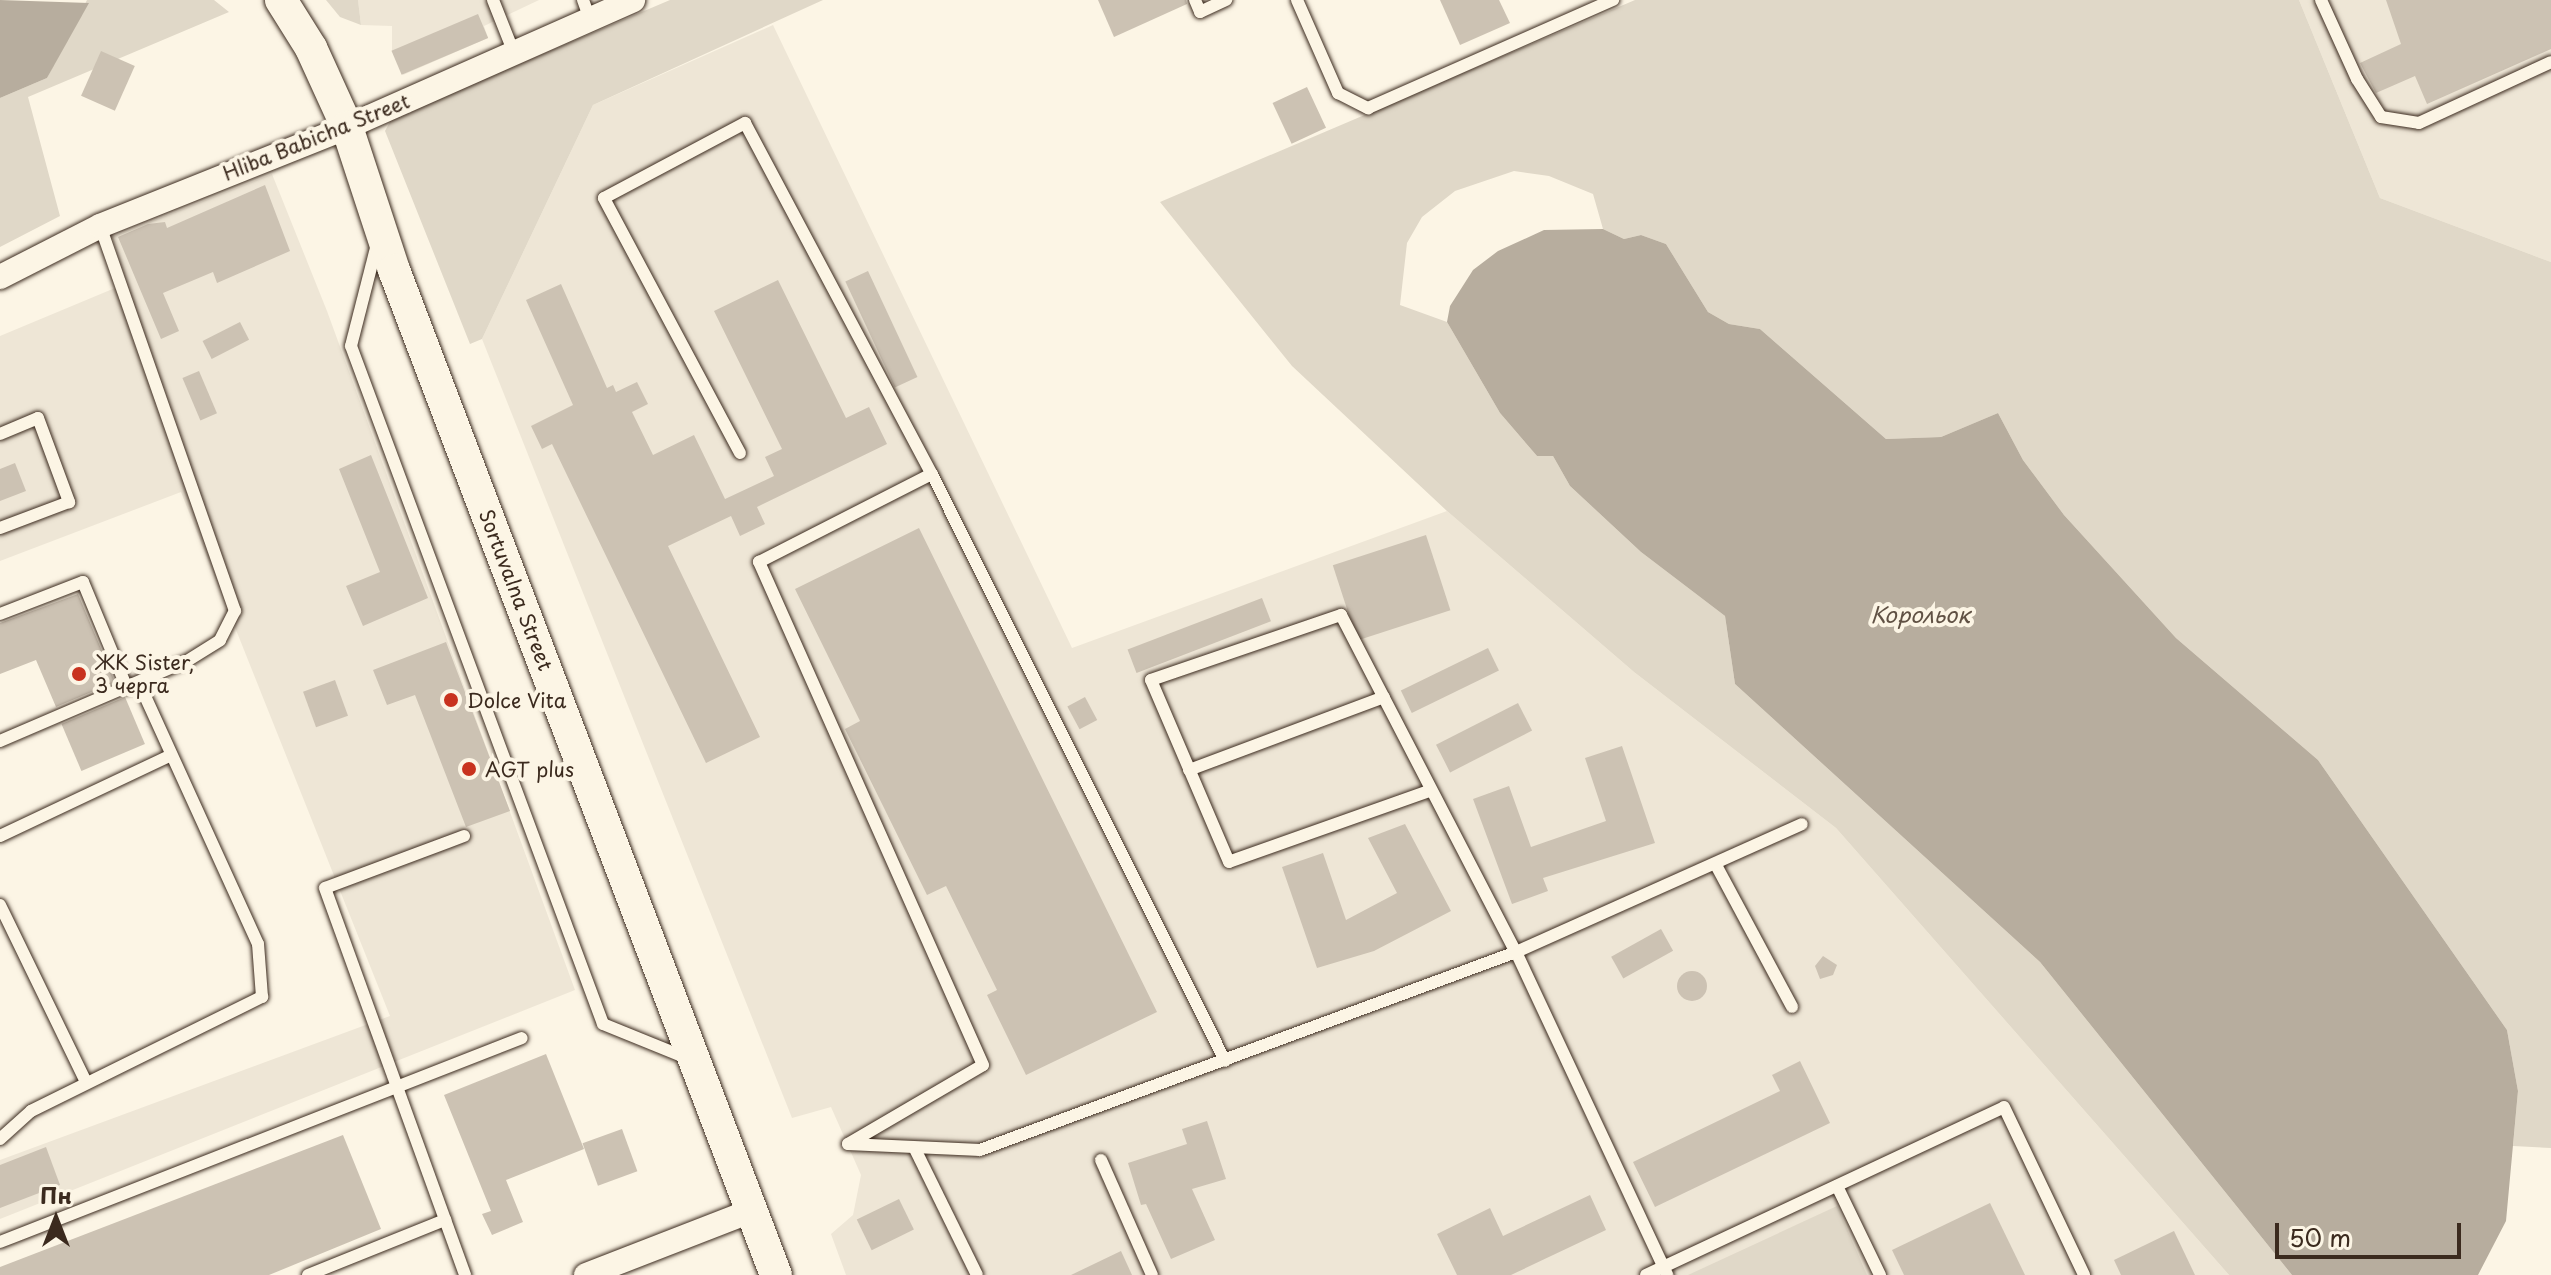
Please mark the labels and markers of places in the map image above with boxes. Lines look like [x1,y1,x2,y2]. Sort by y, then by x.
place label: ЖК Sister, 3 черга [95,650,195,697]
marker: ЖК Sister, 3 черга [70,665,88,683]
place label: Dolce Vita [467,688,568,712]
marker: Dolce Vita [442,691,460,709]
place label: AGT plus [485,757,574,781]
marker: AGT plus [460,760,478,778]

